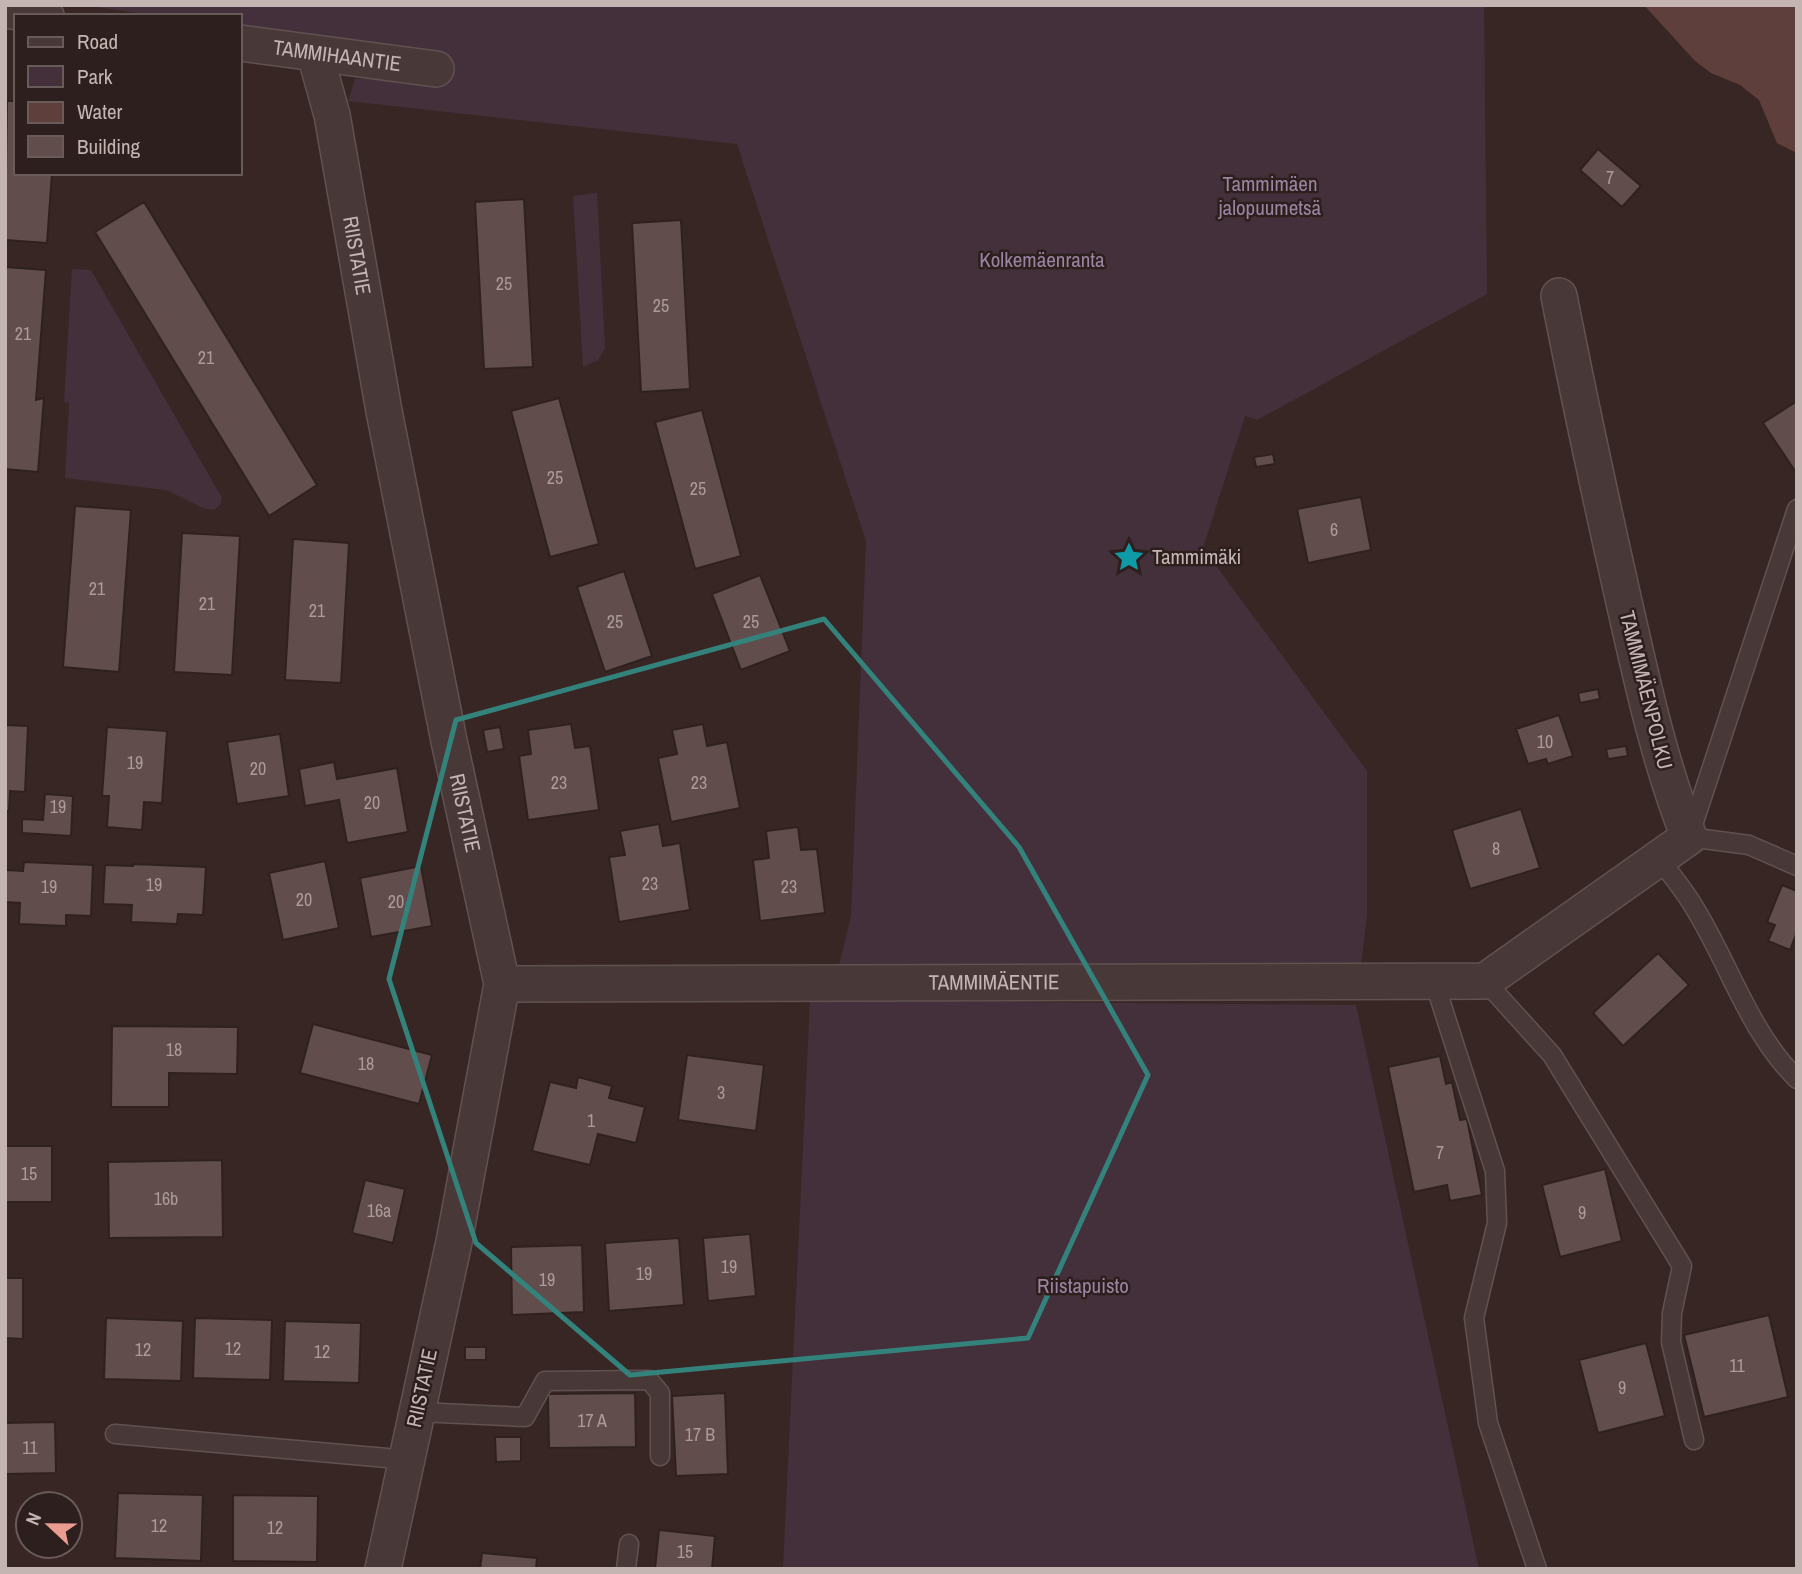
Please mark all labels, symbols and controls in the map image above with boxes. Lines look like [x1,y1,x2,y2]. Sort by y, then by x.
legend [14,14,242,175]
text: Road [77,27,118,56]
street label: TAMMIHAANTIE [271,33,403,78]
text: Park [77,62,113,91]
text: Water [77,97,123,126]
text: Building [77,132,141,161]
house number: 7 [1606,165,1614,190]
park label: Tammimäen jalopuumetsä [1218,169,1322,222]
street label: RIISTATIE [336,214,378,297]
park label: Kolkemäenranta [979,245,1105,274]
house number: 25 [496,271,512,296]
house number: 25 [653,293,669,318]
house number: 21 [15,321,32,346]
house number: 21 [198,345,215,370]
house number: 25 [547,465,563,490]
house number: 25 [690,476,706,501]
house number: 6 [1330,517,1338,542]
place icon: Tammimäki [1112,540,1146,574]
place label: Tammimäki [1152,542,1241,571]
house number: 21 [89,576,106,601]
house number: 21 [199,591,216,616]
house number: 21 [309,598,326,623]
street label: TAMMIMÄENPOLKU [1613,608,1680,772]
house number: 25 [607,609,623,634]
house number: 25 [743,609,759,634]
house number: 10 [1537,729,1553,754]
house number: 19 [127,750,143,775]
house number: 20 [250,756,266,781]
house number: 23 [551,770,567,795]
house number: 23 [691,770,707,795]
street label: RIISTATIE [443,771,488,855]
house number: 20 [364,790,380,815]
house number: 19 [50,794,66,819]
house number: 8 [1492,836,1500,861]
house number: 23 [642,871,658,896]
house number: 19 [146,872,162,897]
house number: 19 [41,874,57,899]
house number: 23 [781,874,797,899]
house number: 20 [296,887,312,912]
house number: 20 [388,889,404,914]
street label: TAMMIMÄENTIE [929,967,1059,997]
house number: 18 [166,1037,182,1062]
house number: 18 [358,1051,374,1076]
house number: 3 [717,1080,725,1105]
house number: 1 [587,1108,596,1133]
house number: 7 [1436,1140,1444,1165]
house number: 15 [21,1161,37,1186]
house number: 16b [154,1186,178,1211]
house number: 16a [367,1198,391,1223]
house number: 9 [1578,1200,1586,1225]
house number: 19 [721,1254,737,1279]
house number: 19 [636,1261,652,1286]
house number: 19 [539,1267,555,1292]
park label: Riistapuisto [1037,1271,1129,1300]
house number: 12 [225,1336,241,1361]
house number: 12 [135,1337,151,1362]
house number: 12 [314,1339,330,1364]
street label: RIISTATIE [399,1346,444,1430]
house number: 11 [1729,1353,1745,1378]
house number: 9 [1618,1375,1626,1400]
house number: 17 A [577,1408,607,1433]
house number: 17 B [685,1422,715,1447]
house number: 11 [22,1435,38,1460]
north arrow [14,1490,84,1560]
text: N [19,1509,47,1529]
house number: 12 [151,1513,167,1538]
house number: 12 [267,1515,283,1540]
house number: 15 [677,1539,693,1564]

